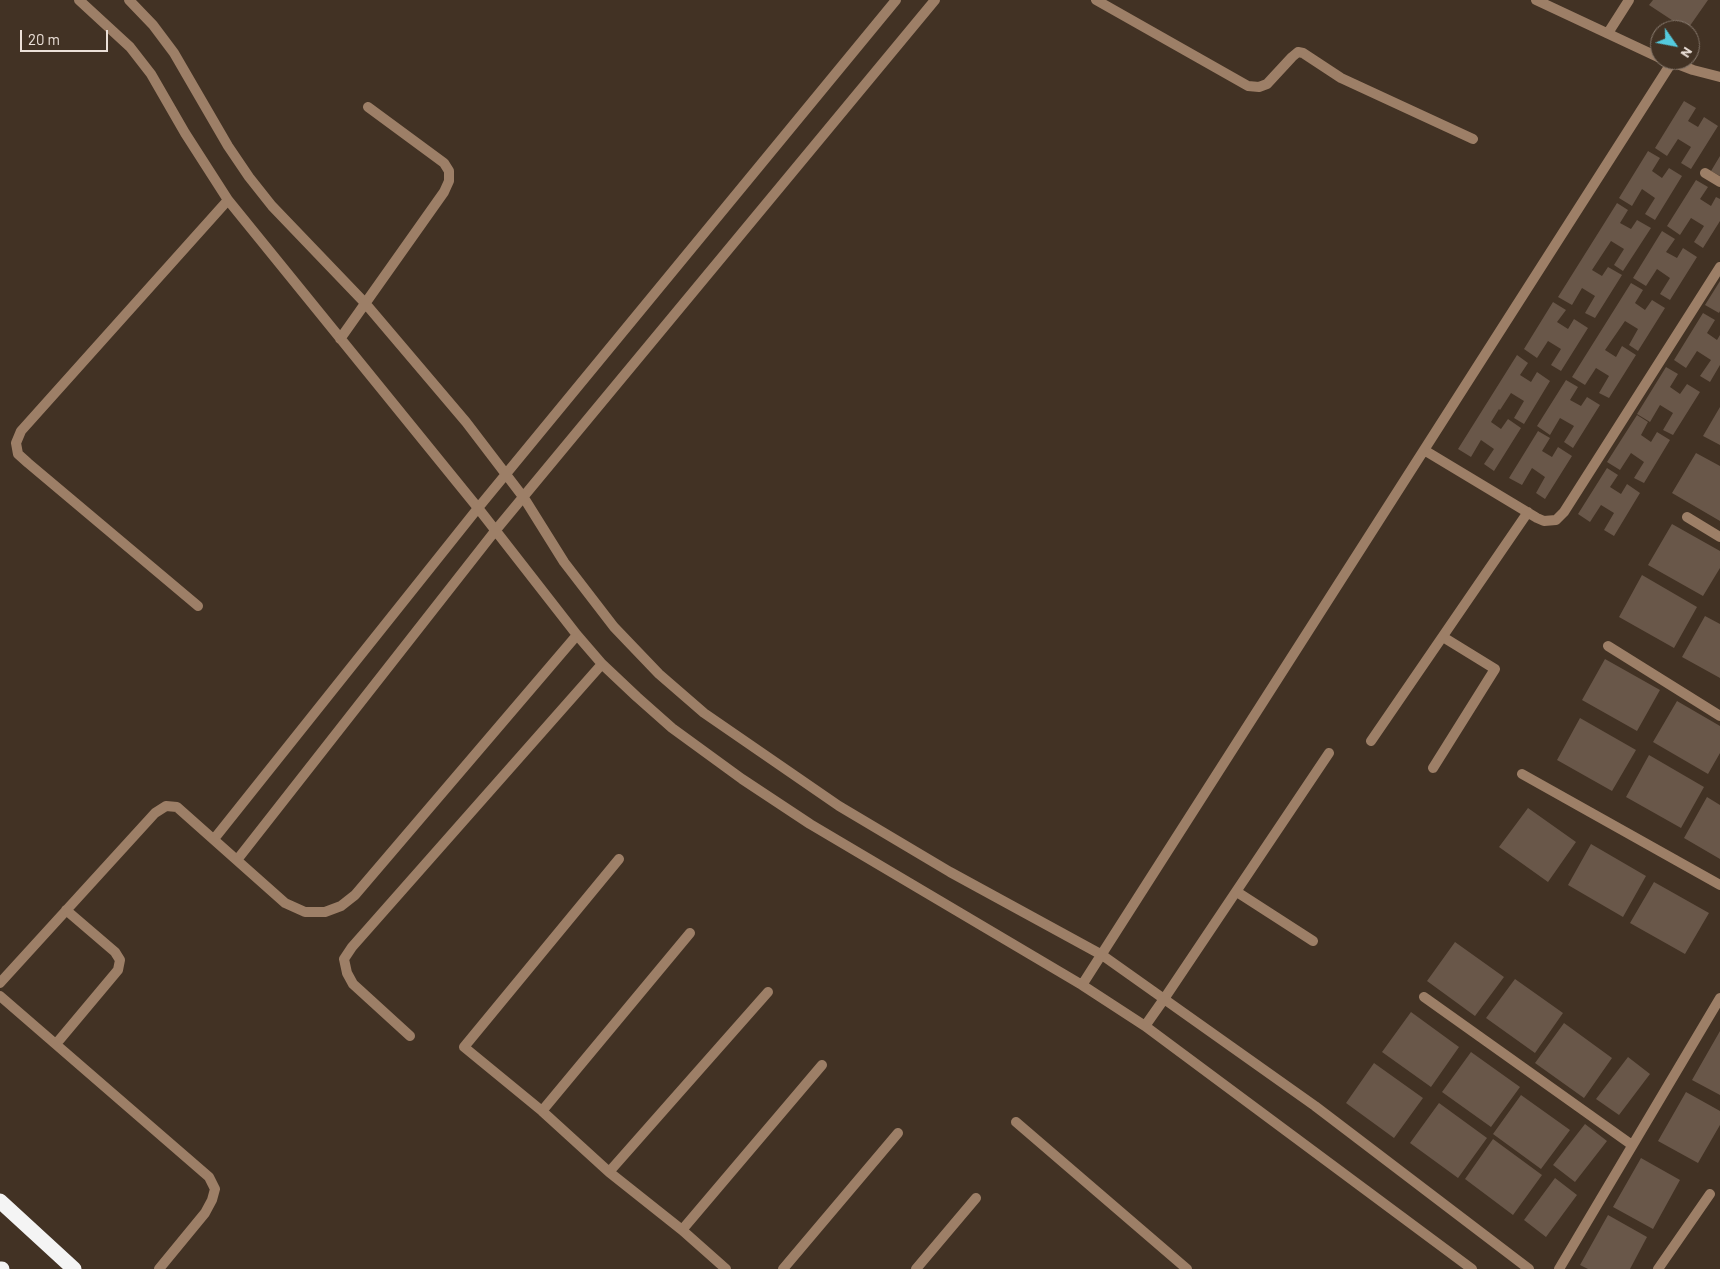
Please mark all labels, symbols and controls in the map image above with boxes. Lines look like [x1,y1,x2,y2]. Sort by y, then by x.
scale bar [22,20,110,52]
north arrow [1650,20,1700,70]
text: 20 m [28,30,60,48]
text: N [1677,44,1697,61]

